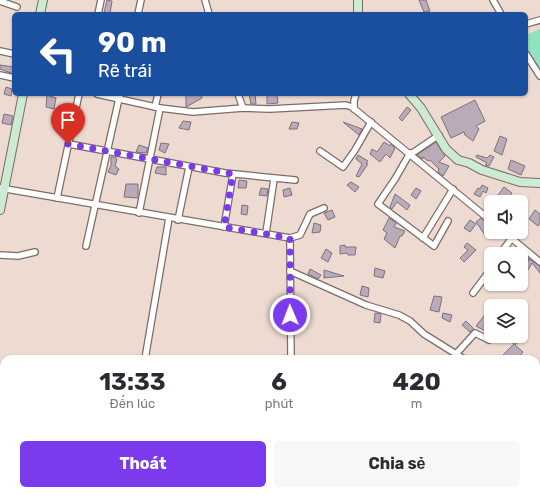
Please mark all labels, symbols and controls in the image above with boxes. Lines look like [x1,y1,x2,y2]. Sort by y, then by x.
text: 90 m [98,26,167,59]
icon: left [32,28,84,80]
text: Rẽ trái [98,60,152,82]
pin [51,103,85,144]
icon: arrive [57,109,79,131]
map controls [484,195,528,343]
button: sound [484,195,528,239]
button: search [484,247,528,291]
position arrow [269,294,311,336]
button: layers [484,299,528,343]
text: 13:33 [99,368,166,396]
text: 6 [271,368,287,396]
text: 420 [392,368,441,396]
text: Đến lúc [110,396,155,411]
text: phút [265,396,293,411]
text: m [411,396,422,411]
button: Thoát [20,441,266,487]
button: Chia sẻ [274,441,520,487]

